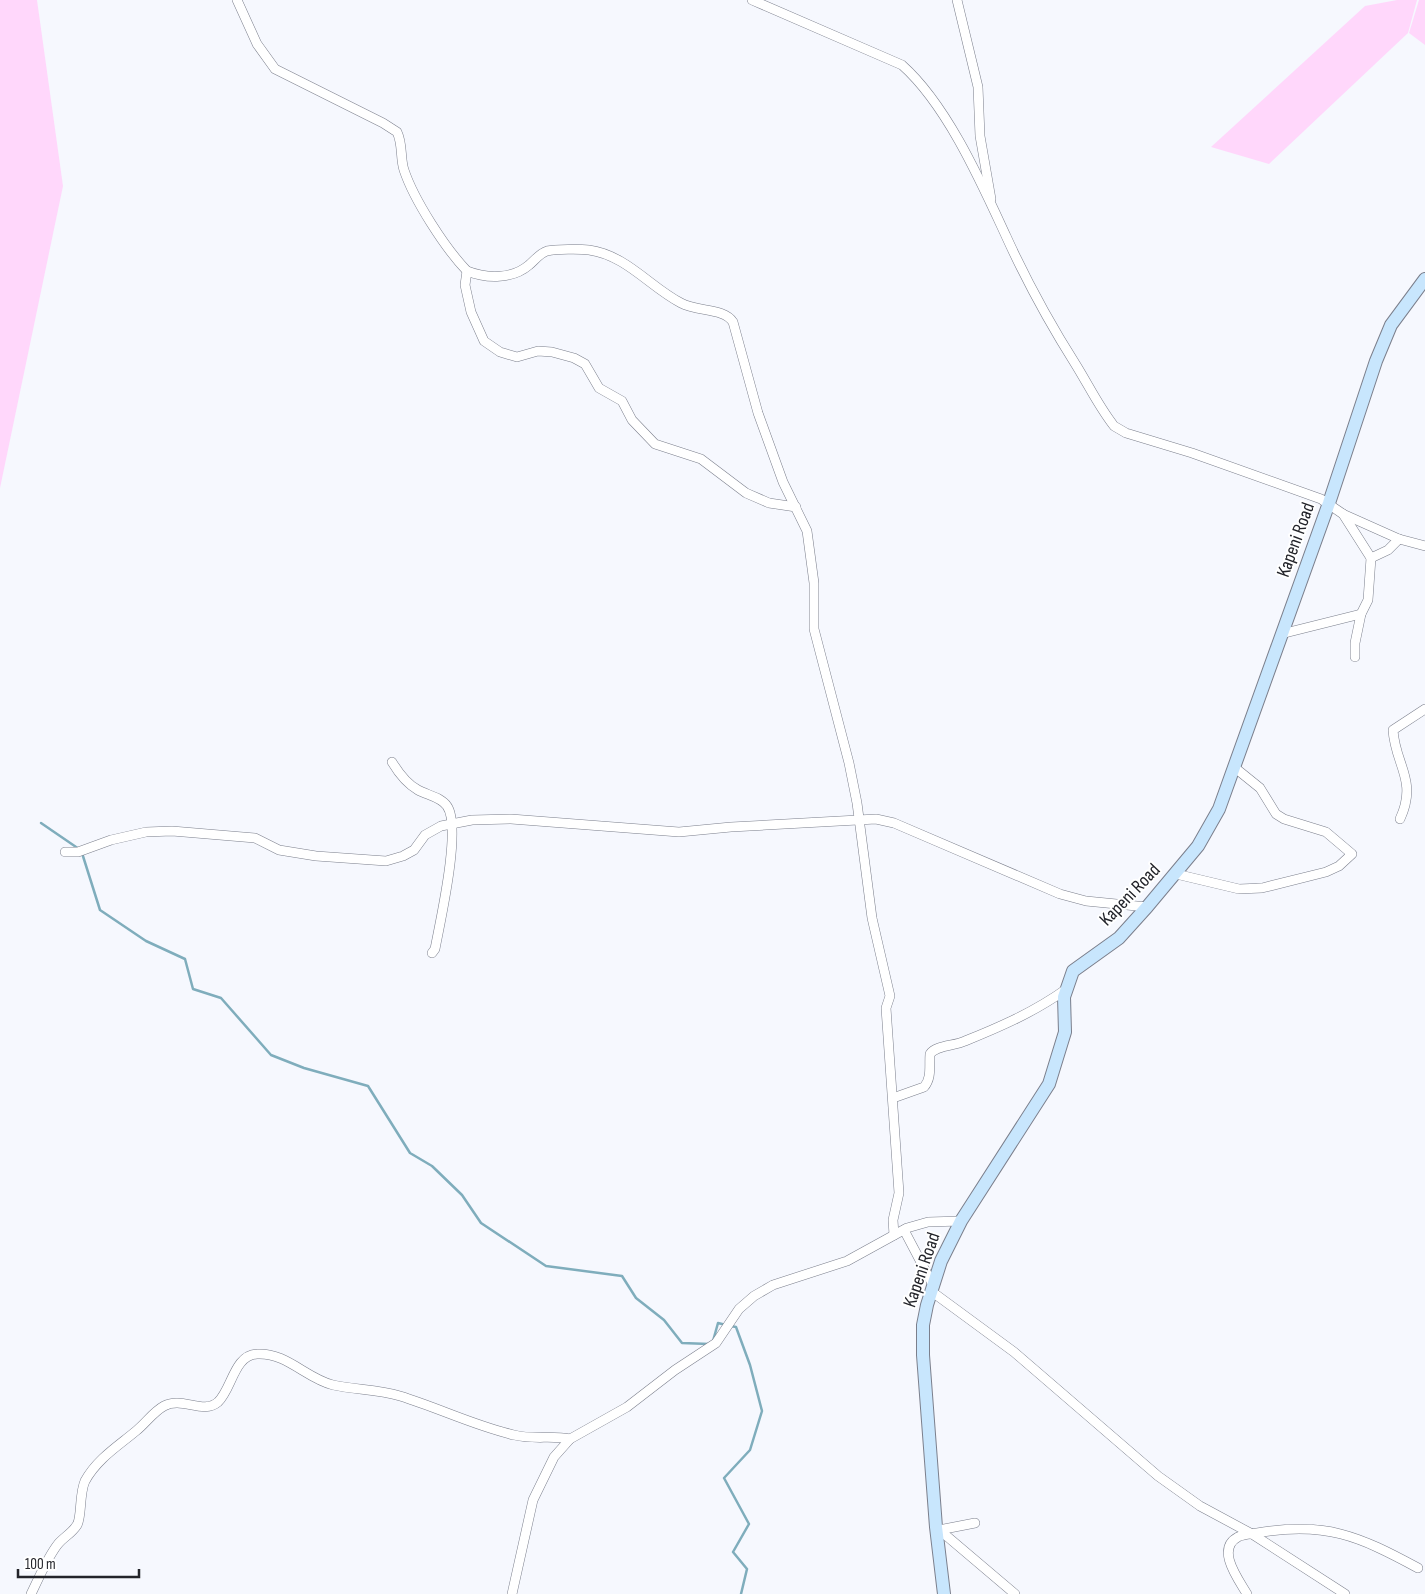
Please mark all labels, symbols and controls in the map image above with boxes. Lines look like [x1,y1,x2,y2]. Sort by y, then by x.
street label: Kapeni Road [1272,500,1320,580]
street label: Kapeni Road [1095,859,1165,931]
street label: Kapeni Road [898,1230,946,1310]
scale bar [18,1546,139,1578]
text: 100 m [25,1555,56,1574]

